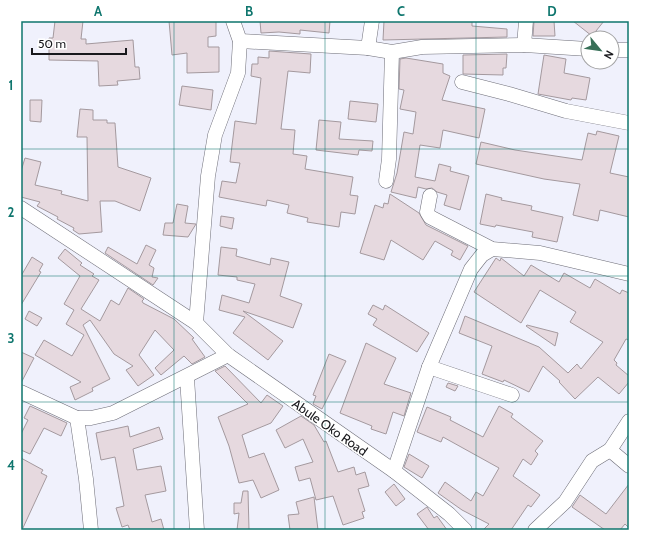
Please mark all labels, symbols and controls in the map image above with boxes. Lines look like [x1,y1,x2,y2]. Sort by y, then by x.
text: A [94,3,103,19]
text: B [245,3,253,19]
text: C [397,3,405,19]
text: D [547,3,557,19]
scale bar [32,30,126,56]
north arrow [580,30,620,70]
text: 50 m [38,36,66,51]
text: N [601,48,617,62]
text: 1 [9,77,13,93]
text: 2 [8,204,15,220]
text: 3 [7,330,15,346]
street label: Abule Oko Road [289,395,371,459]
text: 4 [7,457,15,473]

